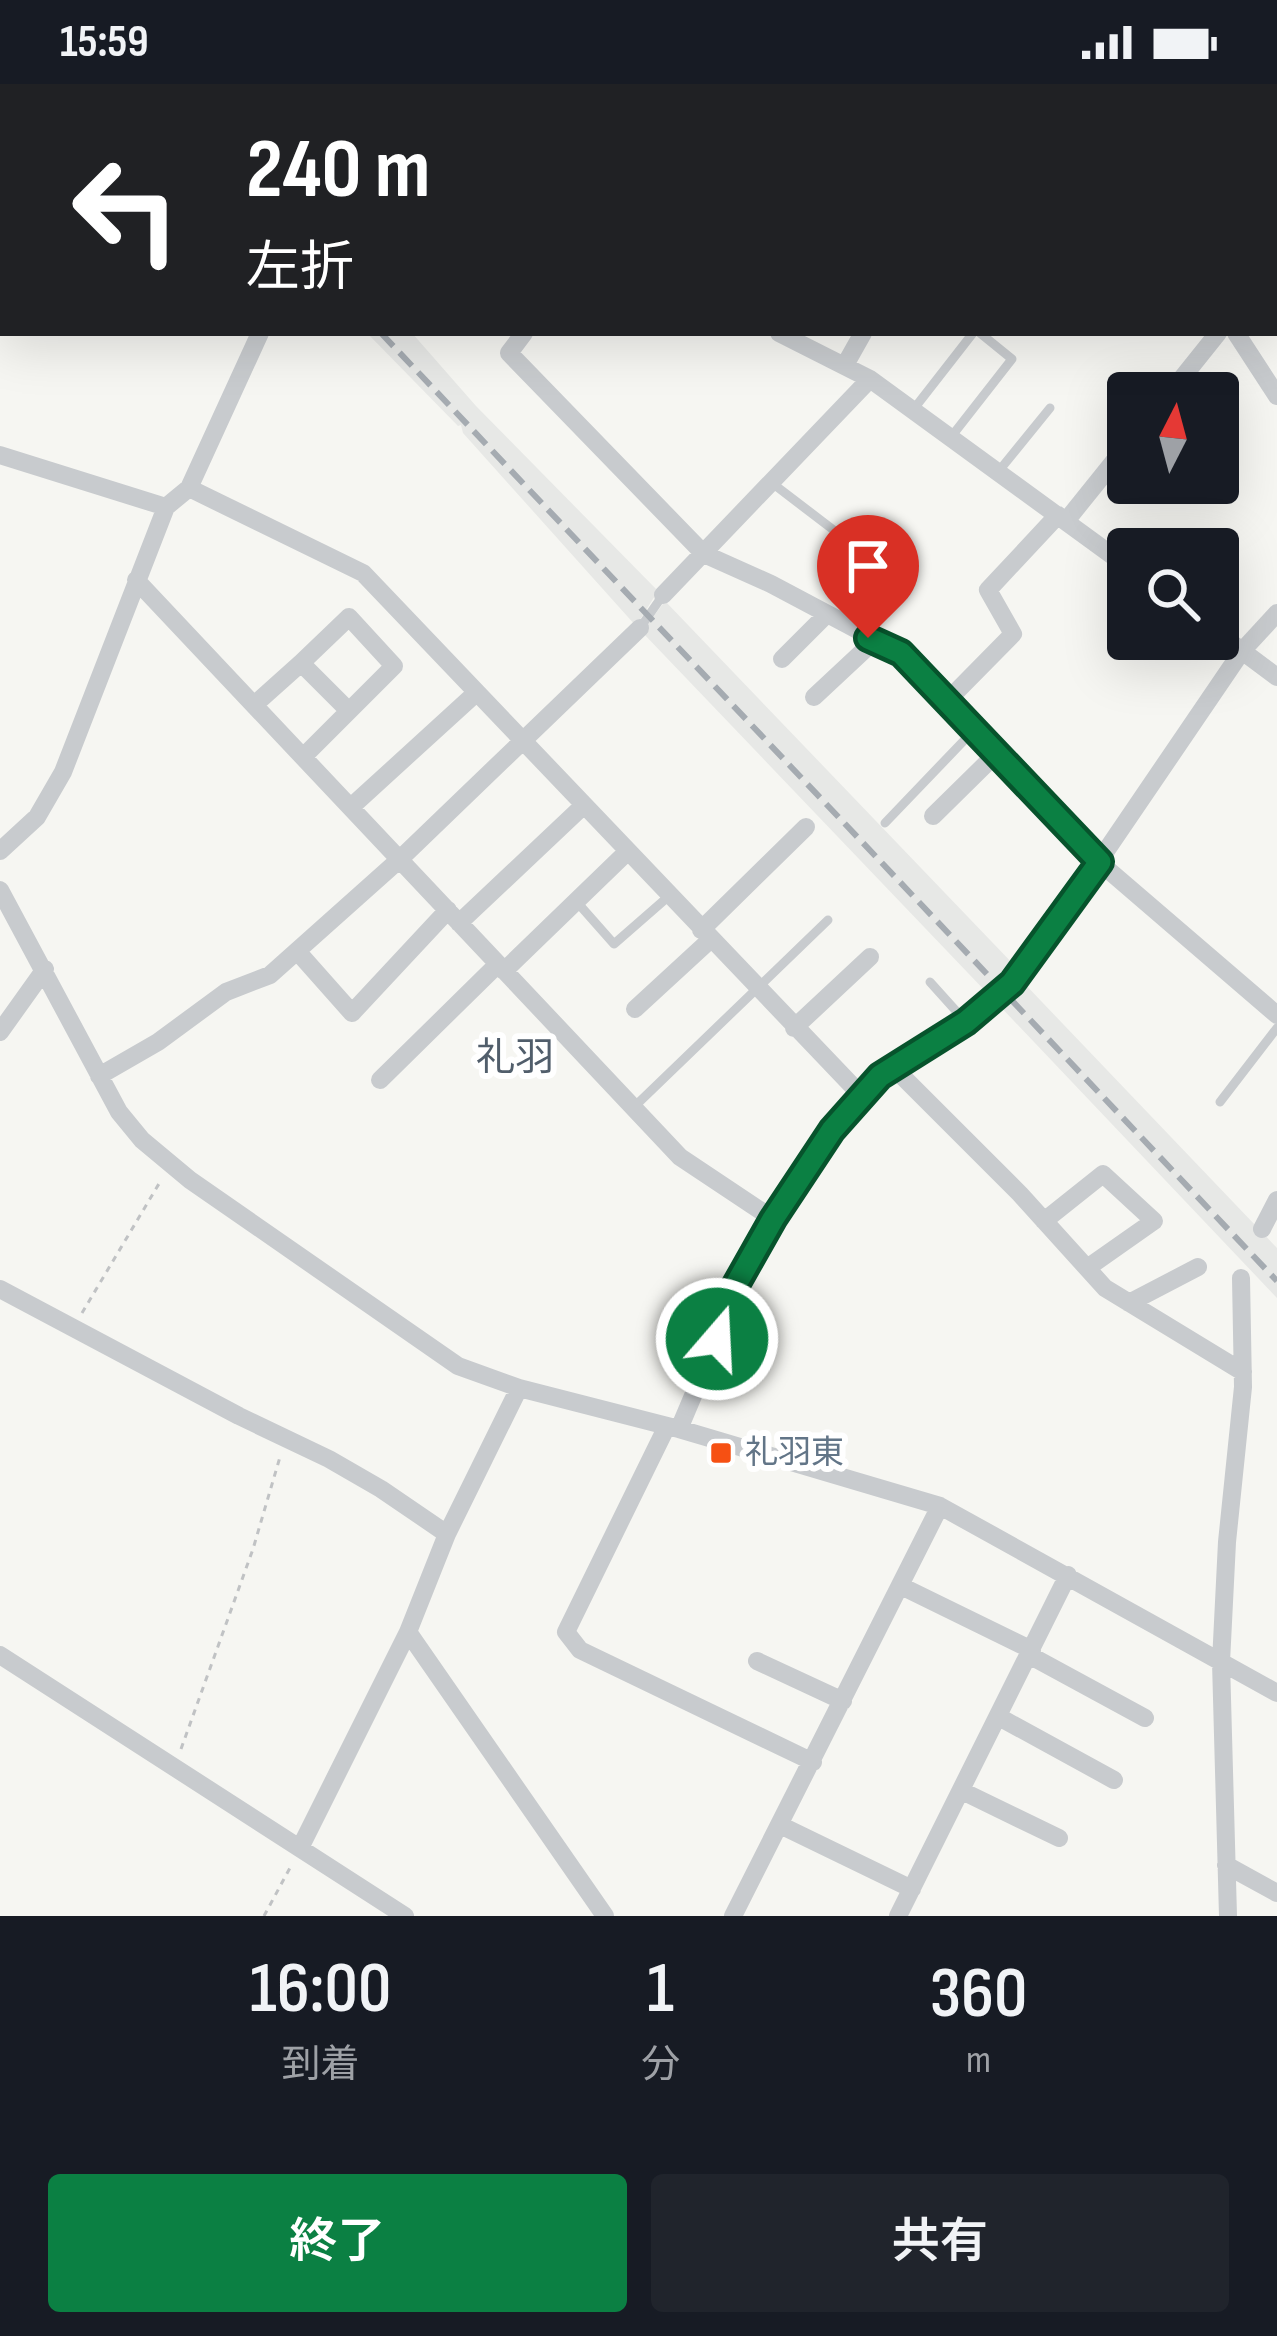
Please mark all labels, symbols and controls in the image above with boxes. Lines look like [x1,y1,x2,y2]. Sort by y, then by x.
text: 15:59 [60,15,149,70]
text: 240 m [246,120,430,221]
icon: left [48,132,204,288]
text: 左折 [246,236,354,301]
north arrow [1107,372,1239,504]
map controls [1107,372,1239,660]
pin [817,515,919,638]
button: search [1107,528,1239,660]
icon: arrive [835,533,901,599]
district label: 礼羽 [476,1035,554,1082]
position arrow [654,1276,780,1402]
place label: 礼羽東 [745,1433,844,1473]
marker: 礼羽東 [708,1440,734,1466]
text: 16:00 [250,1946,391,2033]
text: 1 [647,1946,674,2033]
text: 360 [930,1951,1027,2038]
text: m [966,2037,991,2084]
text: 到着 [281,2042,360,2089]
text: 分 [641,2042,680,2089]
button: 終了 [48,2174,627,2312]
button: 共有 [651,2174,1229,2312]

